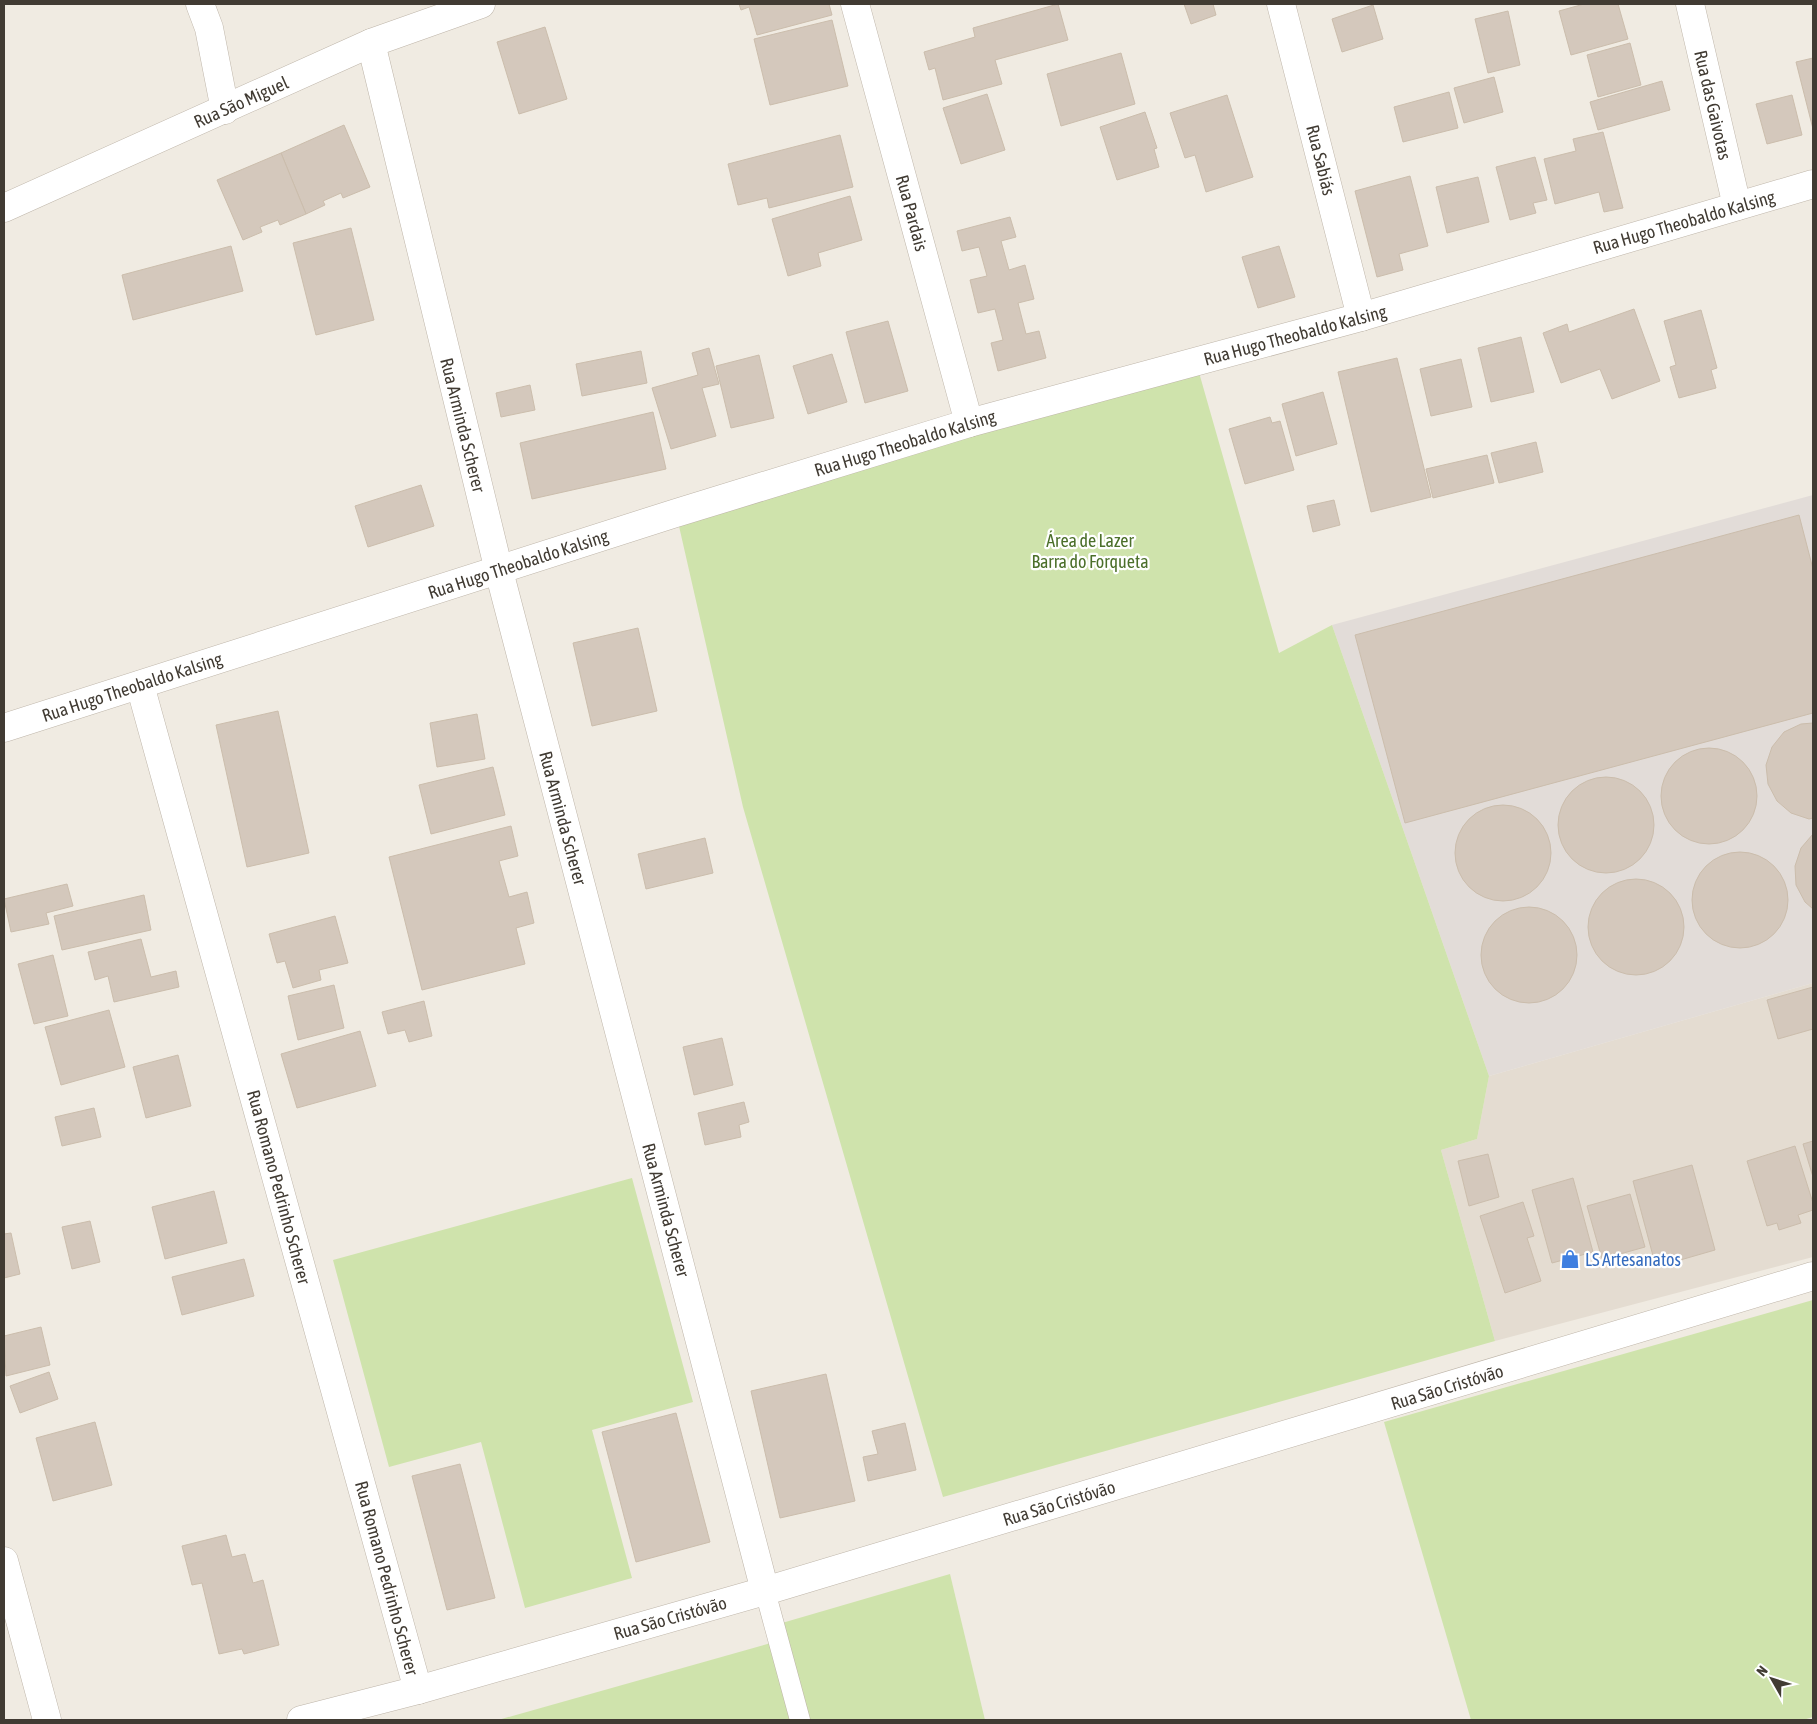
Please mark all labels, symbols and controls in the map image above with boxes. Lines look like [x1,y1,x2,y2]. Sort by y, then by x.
street label: Rua das Gaivotas [1690,48,1736,162]
street label: Rua São Miguel [191,72,292,132]
street label: Rua Sabiás [1302,123,1340,197]
street label: Rua Pardais [892,173,932,253]
street label: Rua Hugo Theobaldo Kalsing [1591,186,1778,258]
street label: Rua Hugo Theobaldo Kalsing [1201,300,1389,370]
street label: Rua Arminda Scherer [436,356,490,495]
street label: Rua Hugo Theobaldo Kalsing [812,405,998,481]
street label: Rua Hugo Theobaldo Kalsing [425,525,611,603]
park label: Área de Lazer Barra do Forqueta [1031,530,1149,572]
street label: Rua Hugo Theobaldo Kalsing [39,648,225,726]
street label: Rua Arminda Scherer [535,749,591,888]
street label: Rua Romano Pedrinho Scherer [243,1088,315,1287]
street label: Rua Arminda Scherer [638,1141,694,1280]
shop icon: LS Artesanatos [1559,1248,1581,1270]
place label: LS Artesanatos [1585,1249,1681,1270]
street label: Rua São Cristóvão [1388,1360,1506,1414]
street label: Rua São Cristóvão [1000,1476,1118,1530]
street label: Rua Romano Pedrinho Scherer [351,1479,423,1678]
street label: Rua São Cristóvão [611,1592,729,1644]
north arrow [1747,1654,1797,1704]
text: N [1753,1663,1771,1679]

